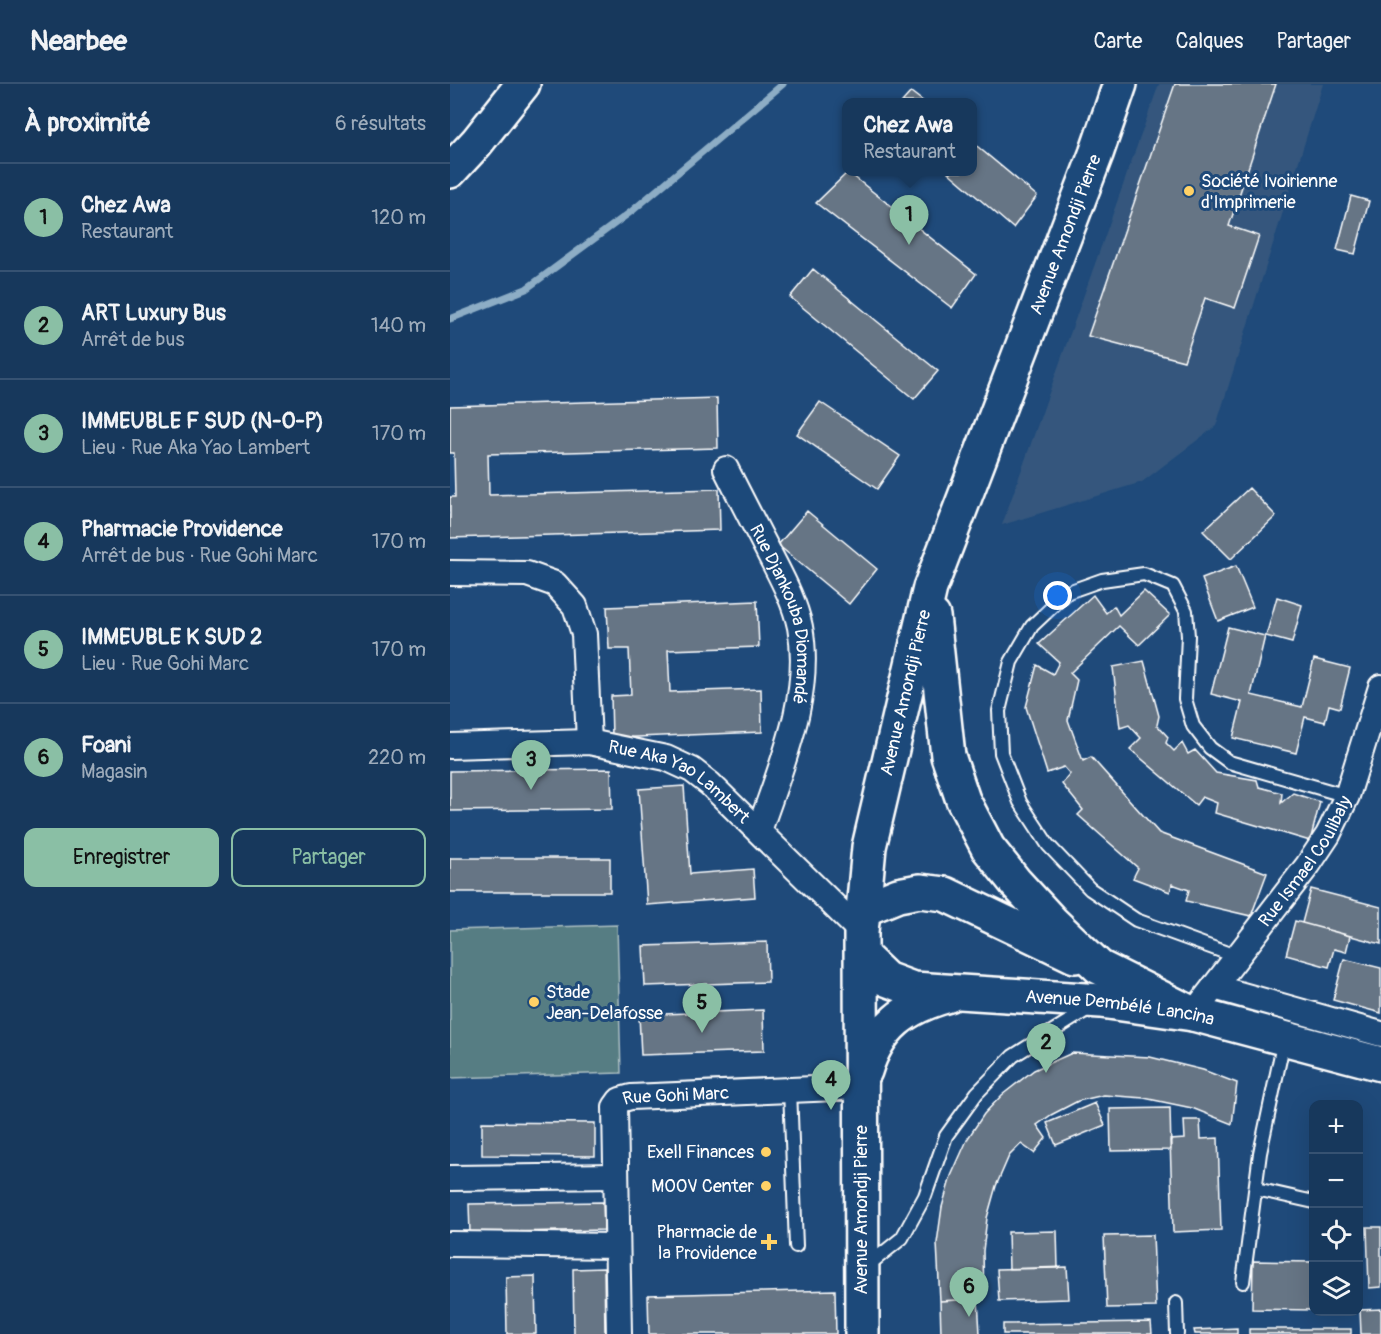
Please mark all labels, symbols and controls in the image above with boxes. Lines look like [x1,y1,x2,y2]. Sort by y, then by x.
text: Nearbee [30,24,127,59]
text: Carte [1093,28,1142,55]
text: Calques [1175,28,1243,55]
text: Partager [1276,28,1351,55]
popup [842,98,977,176]
text: À proximité [24,107,151,139]
text: 6 résultats [335,111,426,136]
text: Chez Awa [863,111,953,139]
text: Restaurant [863,139,956,164]
street label: Avenue Amondji Pierre [1025,151,1107,318]
place label: Société Ivoirienne d'Imprimerie [1201,170,1337,214]
marker: Société Ivoirienne d'Imprimerie [1182,184,1196,198]
text: Chez Awa [81,191,171,219]
pin: 1 [890,196,928,245]
text: 1 [40,205,47,230]
text: 120 m [371,205,426,230]
text: Restaurant [81,219,173,244]
text: ART Luxury Bus [81,299,226,327]
text: 2 [38,313,49,338]
text: 140 m [371,313,426,338]
text: Arrêt de bus [81,327,184,352]
text: IMMEUBLE F SUD (N-O-P) [81,407,324,435]
text: 3 [38,421,49,446]
text: 170 m [372,421,426,446]
text: Lieu · Rue Aka Yao Lambert [81,435,310,460]
text: Pharmacie Providence [81,515,283,543]
street label: Rue Djankouba Diomandé [744,520,814,706]
text: 4 [38,529,49,554]
text: 170 m [372,529,426,554]
text: Arrêt de bus · Rue Gohi Marc [81,543,318,568]
your location [1043,581,1072,610]
street label: Avenue Amondji Pierre [875,607,937,778]
text: IMMEUBLE K SUD 2 [81,623,262,651]
text: 5 [38,637,49,662]
text: 170 m [372,637,426,662]
text: Lieu · Rue Gohi Marc [81,651,249,676]
text: Foani [81,731,131,759]
street label: Rue Aka Yao Lambert [606,735,755,829]
pin: 3 [512,740,550,790]
text: 6 [38,745,49,770]
text: 220 m [368,745,426,770]
text: Magasin [81,759,148,784]
street label: Rue Ismael Coulibaly [1254,792,1358,932]
button: Enregistrer [24,828,219,887]
button: Partager [231,828,426,887]
place label: Stade Jean-Delafosse [546,981,663,1025]
pin: 5 [682,984,722,1033]
street label: Avenue Dembélé Lancina [1025,985,1217,1031]
marker: Stade Jean-Delafosse [527,995,541,1009]
pin: 2 [1026,1024,1066,1073]
pin: 4 [812,1060,850,1110]
street label: Rue Gohi Marc [620,1082,730,1111]
map controls [1309,1100,1363,1316]
button: + [1309,1100,1363,1154]
street label: Avenue Amondji Pierre [850,1125,873,1295]
place label: Exell Finances [647,1141,754,1164]
marker: Exell Finances [759,1145,773,1159]
button: − [1309,1154,1363,1208]
place label: MOOV Center [651,1175,755,1198]
marker: MOOV Center [759,1179,773,1193]
button: locate [1309,1208,1363,1262]
place label: Pharmacie de la Providence [656,1221,757,1265]
marker: Pharmacie de la Providence [762,1235,776,1249]
button: layers [1309,1262,1363,1316]
pin: 6 [950,1268,988,1317]

